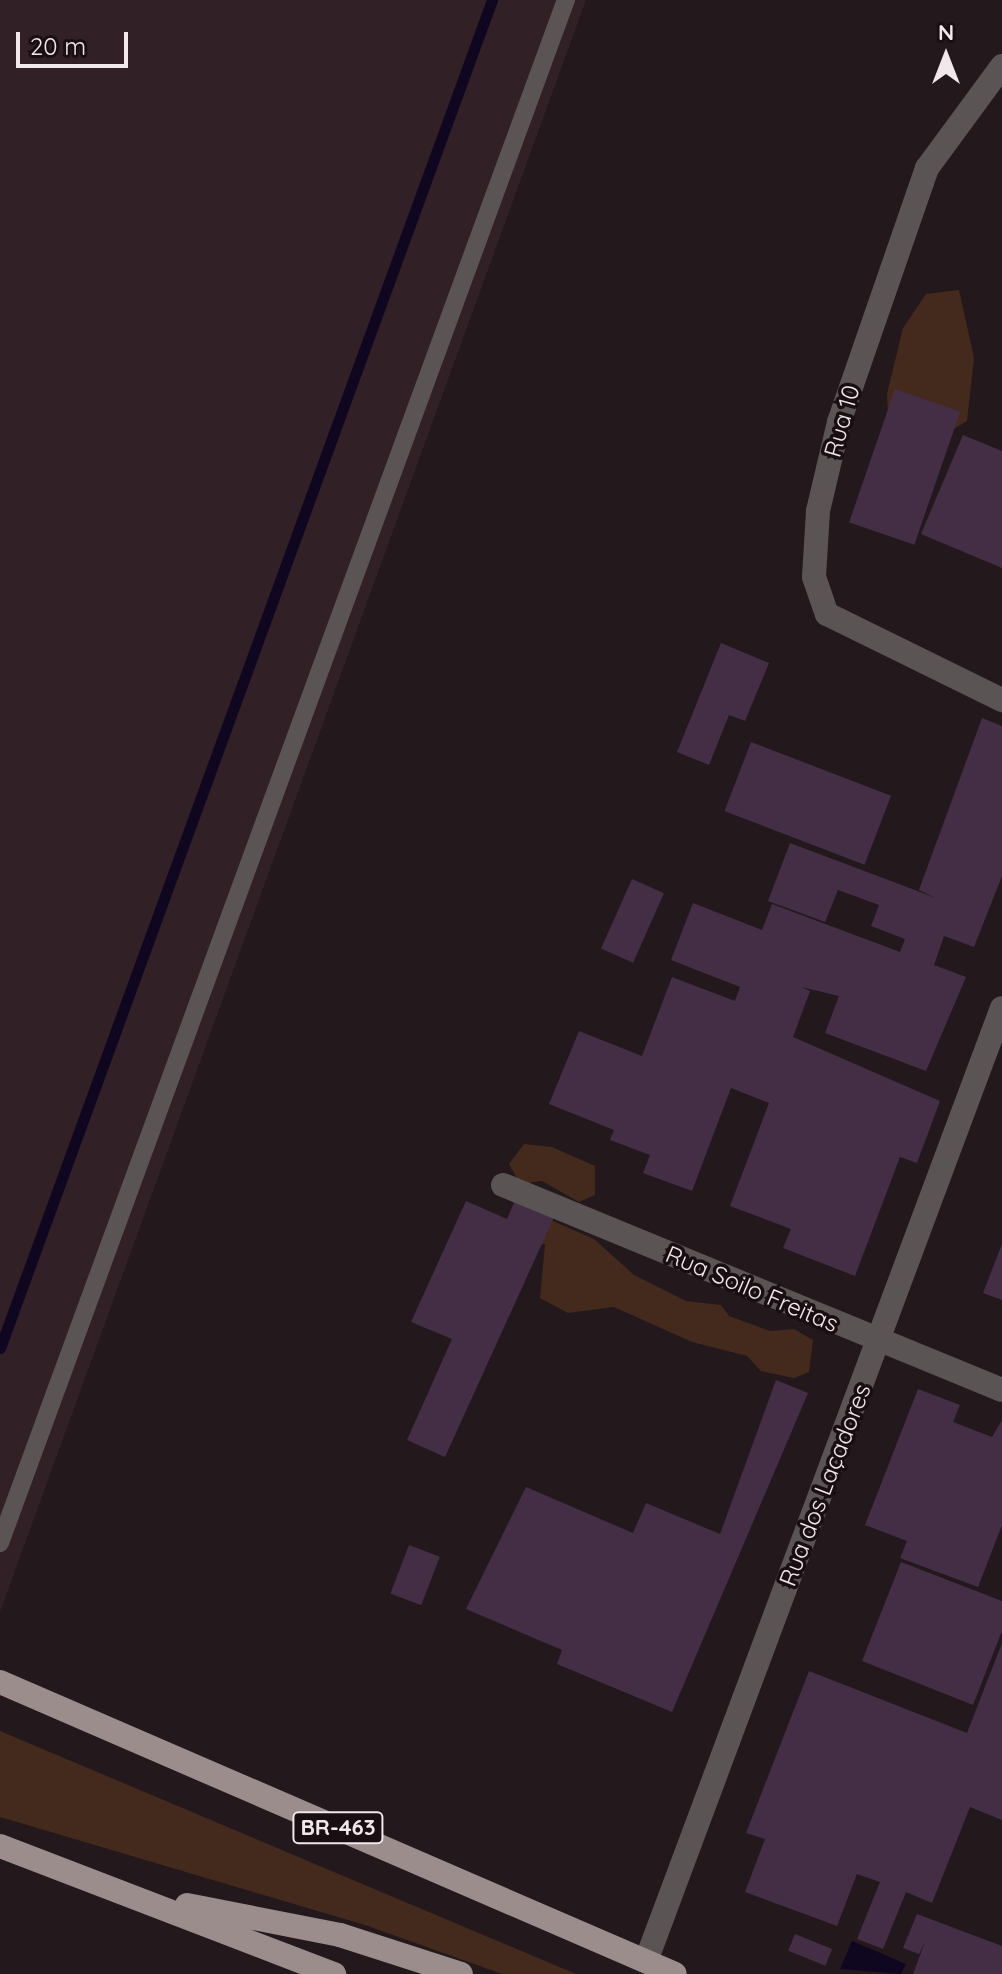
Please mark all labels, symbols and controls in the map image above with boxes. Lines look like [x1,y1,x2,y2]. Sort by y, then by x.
scale bar [20,16,132,66]
north arrow [906,16,986,96]
text: N [938,18,954,46]
text: 20 m [30,31,86,61]
street label: Rua 10 [818,382,866,460]
street label: Rua Soilo Freitas [661,1240,843,1338]
street label: Rua dos Laçadores [773,1380,877,1590]
road number: BR-463 [292,1810,384,1846]

